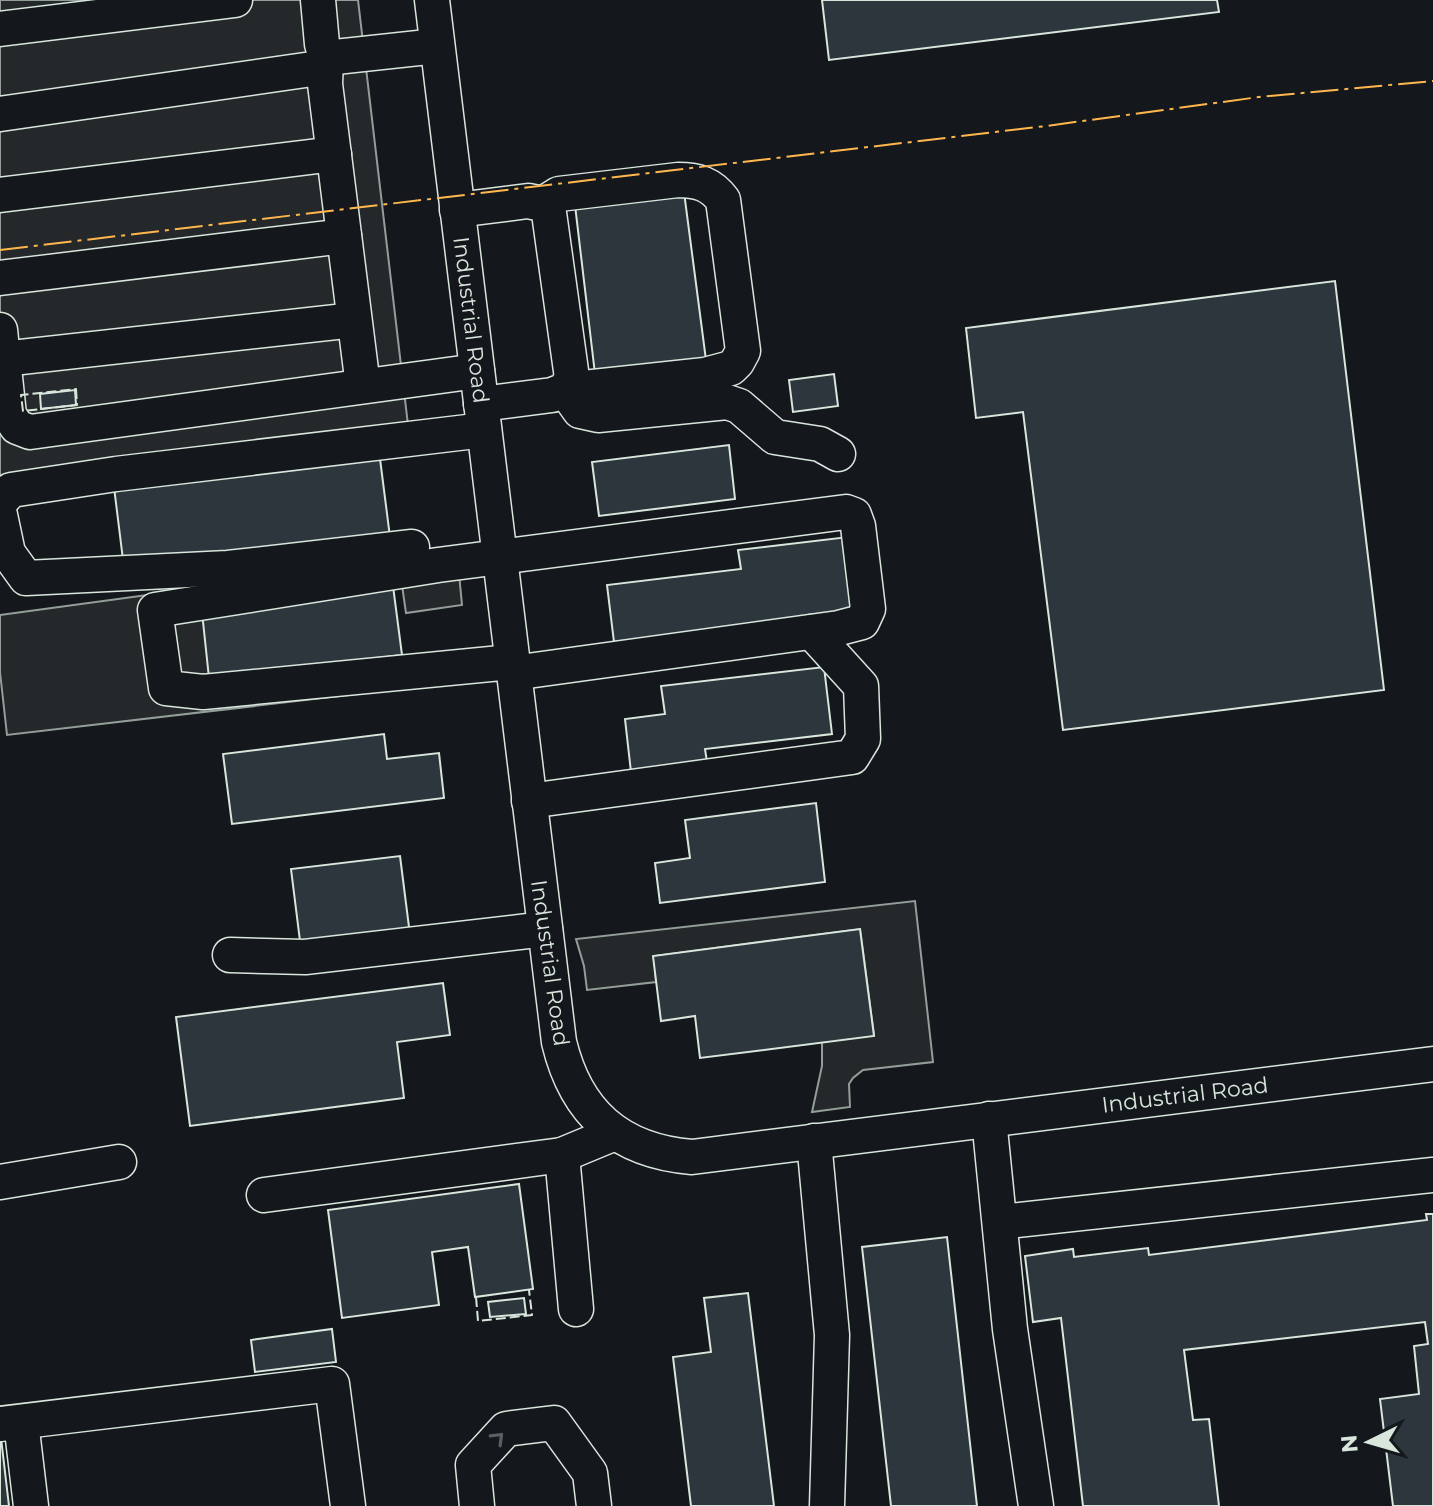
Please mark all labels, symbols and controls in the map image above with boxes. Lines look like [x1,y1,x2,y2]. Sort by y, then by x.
street label: Industrial Road [447,235,495,405]
street label: Industrial Road [525,878,575,1048]
street label: Industrial Road [1100,1071,1270,1119]
north arrow [1329,1402,1409,1482]
one-way arrow [488,1433,503,1448]
text: N [1335,1434,1364,1454]

